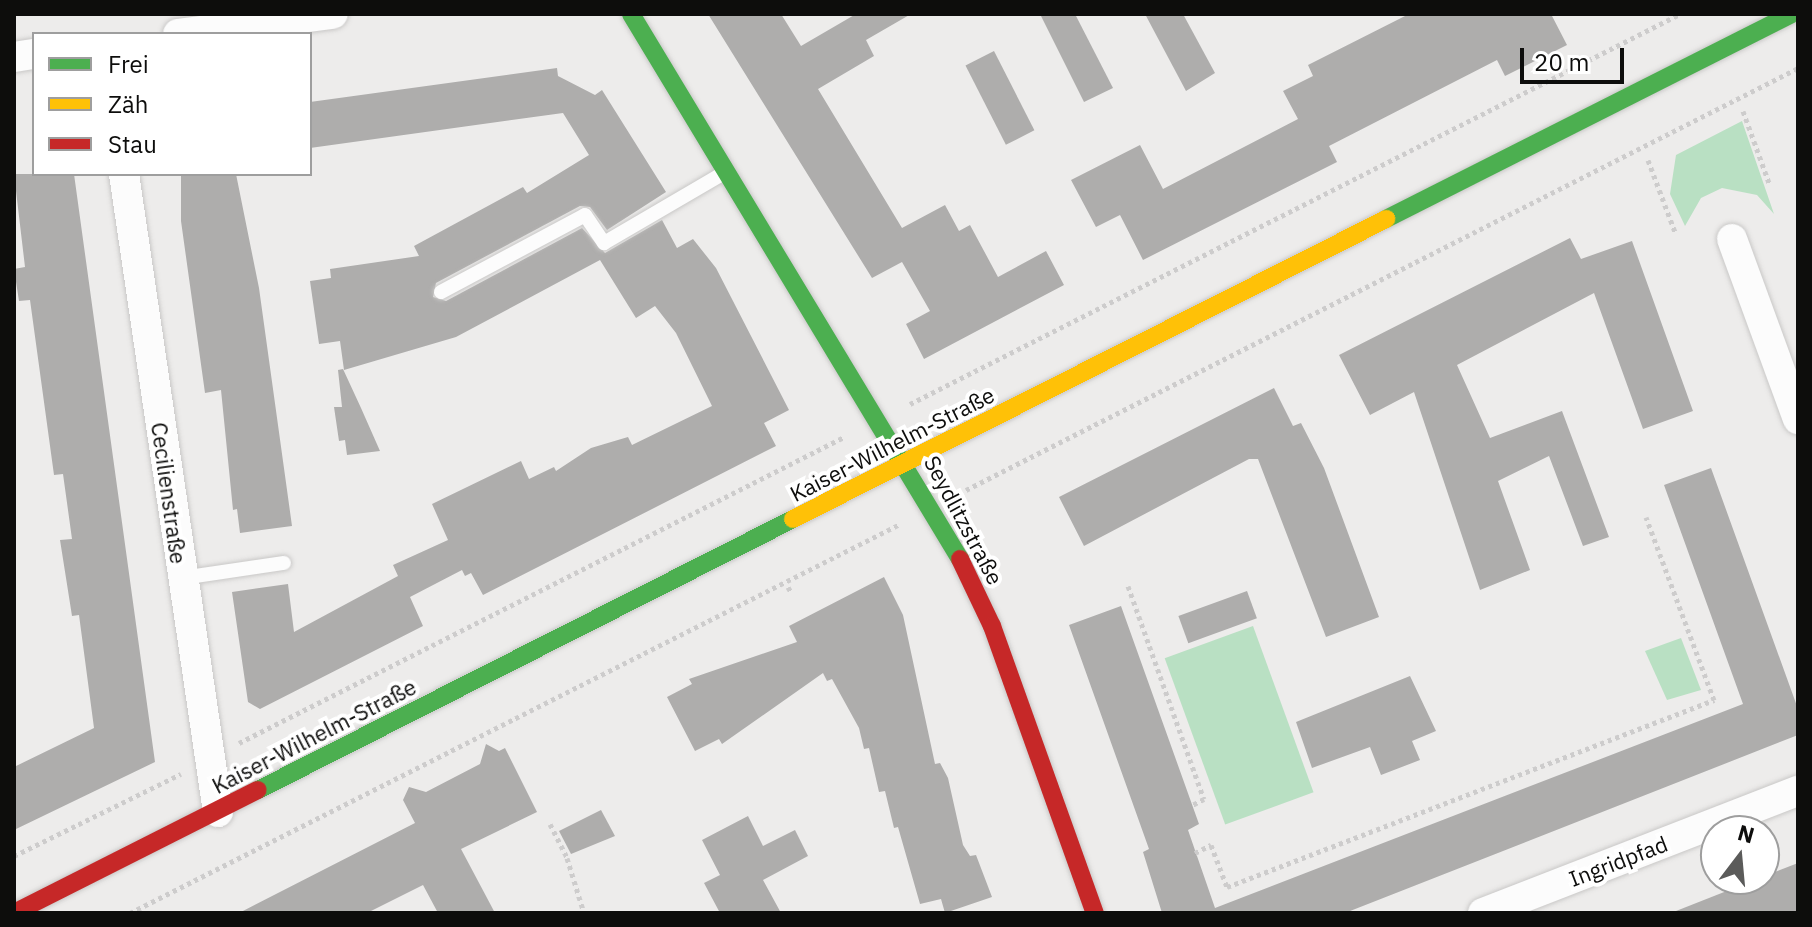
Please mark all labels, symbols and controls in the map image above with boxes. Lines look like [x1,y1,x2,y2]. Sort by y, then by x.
legend [32,32,312,176]
scale bar [1524,32,1628,82]
text: 20 m [1534,46,1589,78]
text: Frei [108,48,149,80]
text: Zäh [108,88,148,120]
text: Stau [108,128,157,160]
street label: Kaiser-Wilhelm-Straße [786,381,998,507]
street label: Cecilienstraße [146,421,192,565]
street label: Seydlitzstraße [919,451,1009,589]
street label: Kaiser-Wilhelm-Straße [208,673,420,799]
north arrow [1700,815,1780,895]
text: N [1735,817,1758,850]
street label: Ingridpfad [1565,830,1671,892]

